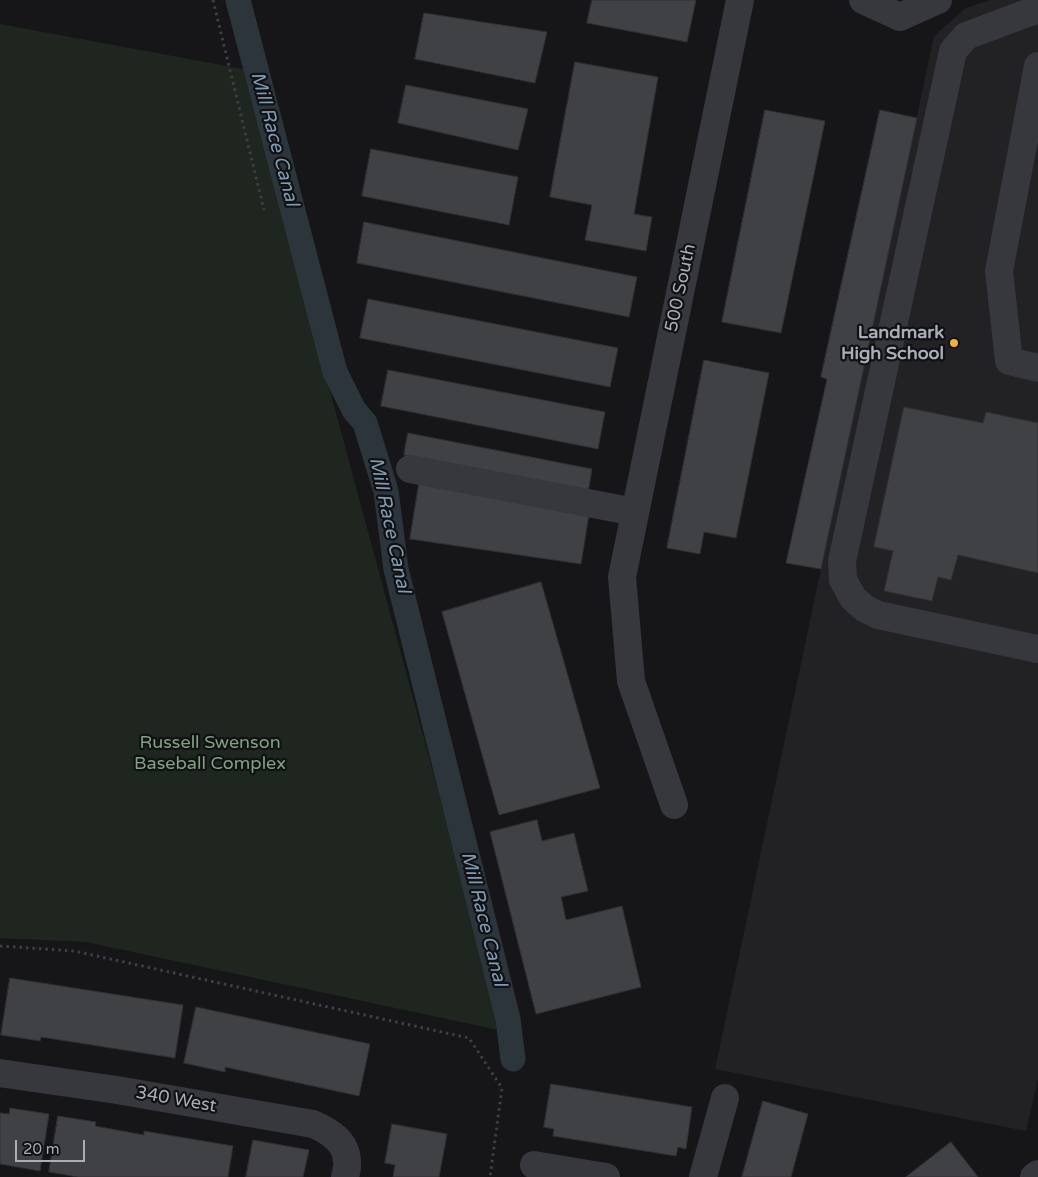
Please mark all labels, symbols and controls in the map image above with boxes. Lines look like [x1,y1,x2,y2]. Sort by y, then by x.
water label: Mill Race Canal [245,69,303,209]
street label: 500 South [661,242,701,334]
place label: Landmark High School [841,322,944,364]
marker: Landmark High School [948,337,960,349]
water label: Mill Race Canal [363,455,415,595]
park label: Russell Swenson Baseball Complex [134,732,286,774]
water label: Mill Race Canal [455,849,511,989]
street label: 340 West [134,1082,218,1118]
scale bar [18,1130,88,1162]
text: 20 m [23,1140,60,1158]

